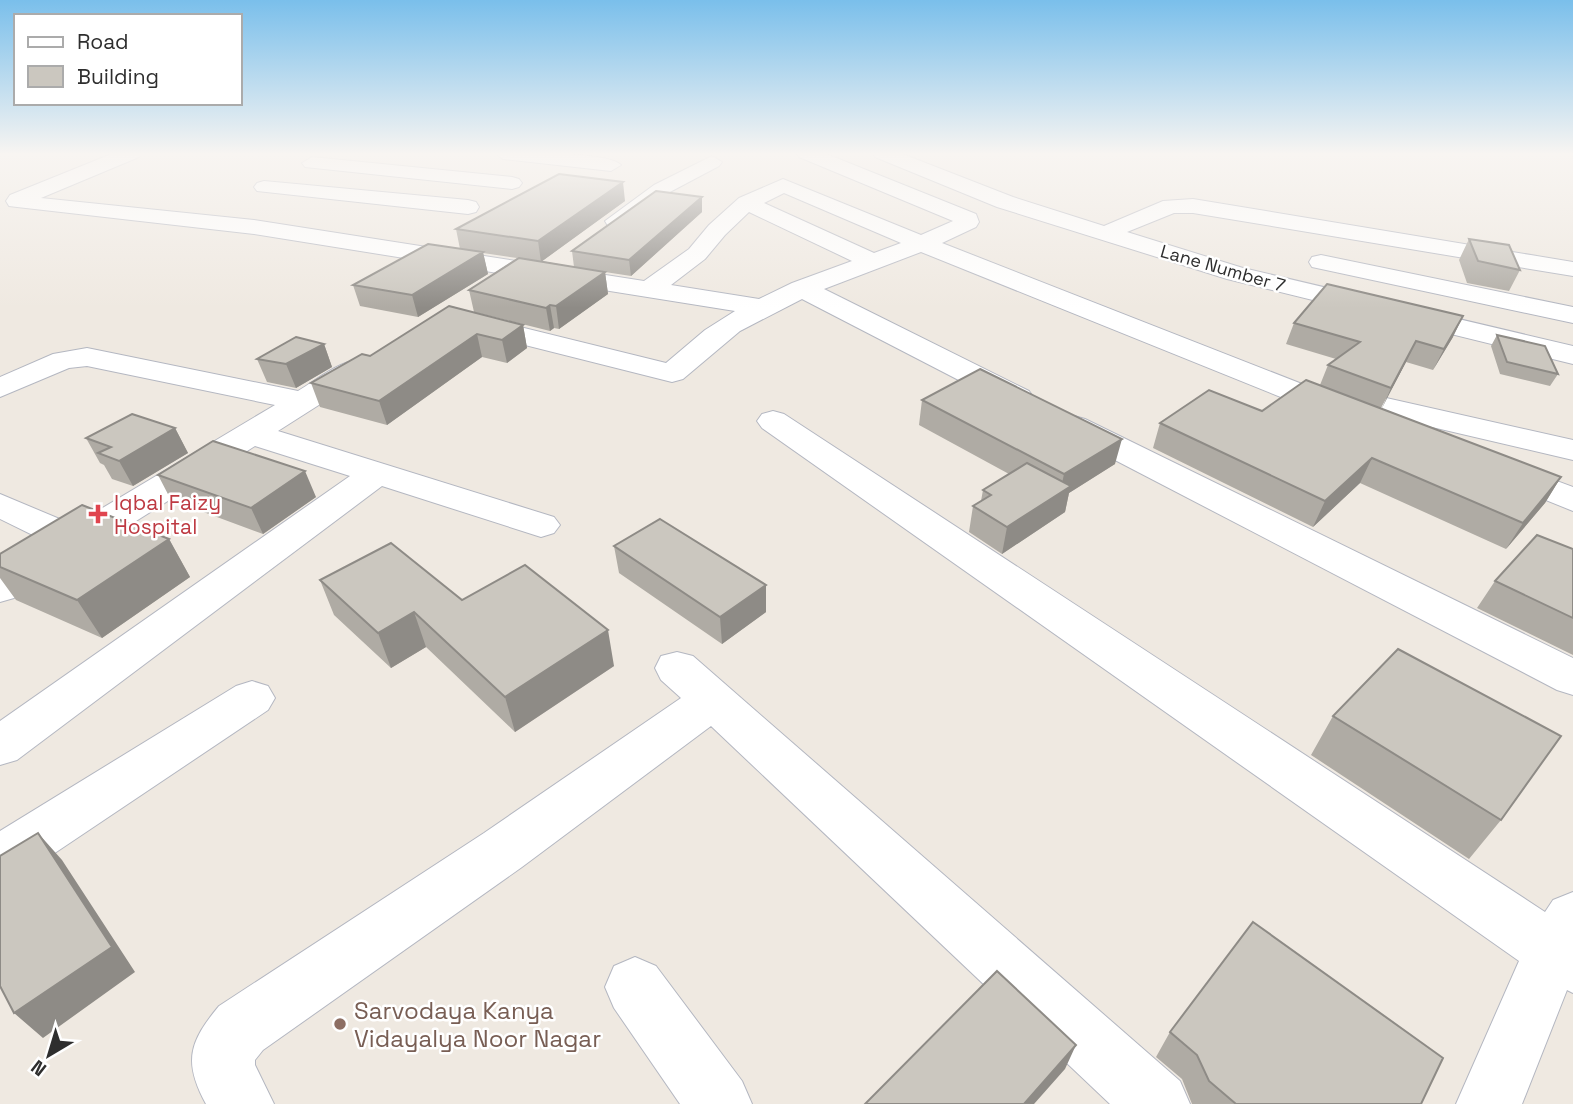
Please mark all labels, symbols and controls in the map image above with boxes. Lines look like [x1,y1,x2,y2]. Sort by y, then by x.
legend [14,14,242,105]
text: Road [77,28,129,55]
text: Building [77,63,159,90]
street label: Lane Number 7 [1158,239,1288,297]
place label: Iqbal Faizy Hospital [114,489,221,540]
marker: Iqbal Faizy Hospital [88,504,108,524]
place label: Sarvodaya Kanya Vidayalya Noor Nagar [354,995,601,1054]
marker: Sarvodaya Kanya Vidayalya Noor Nagar [332,1016,348,1032]
north arrow [14,1020,84,1090]
text: N [26,1054,52,1082]

